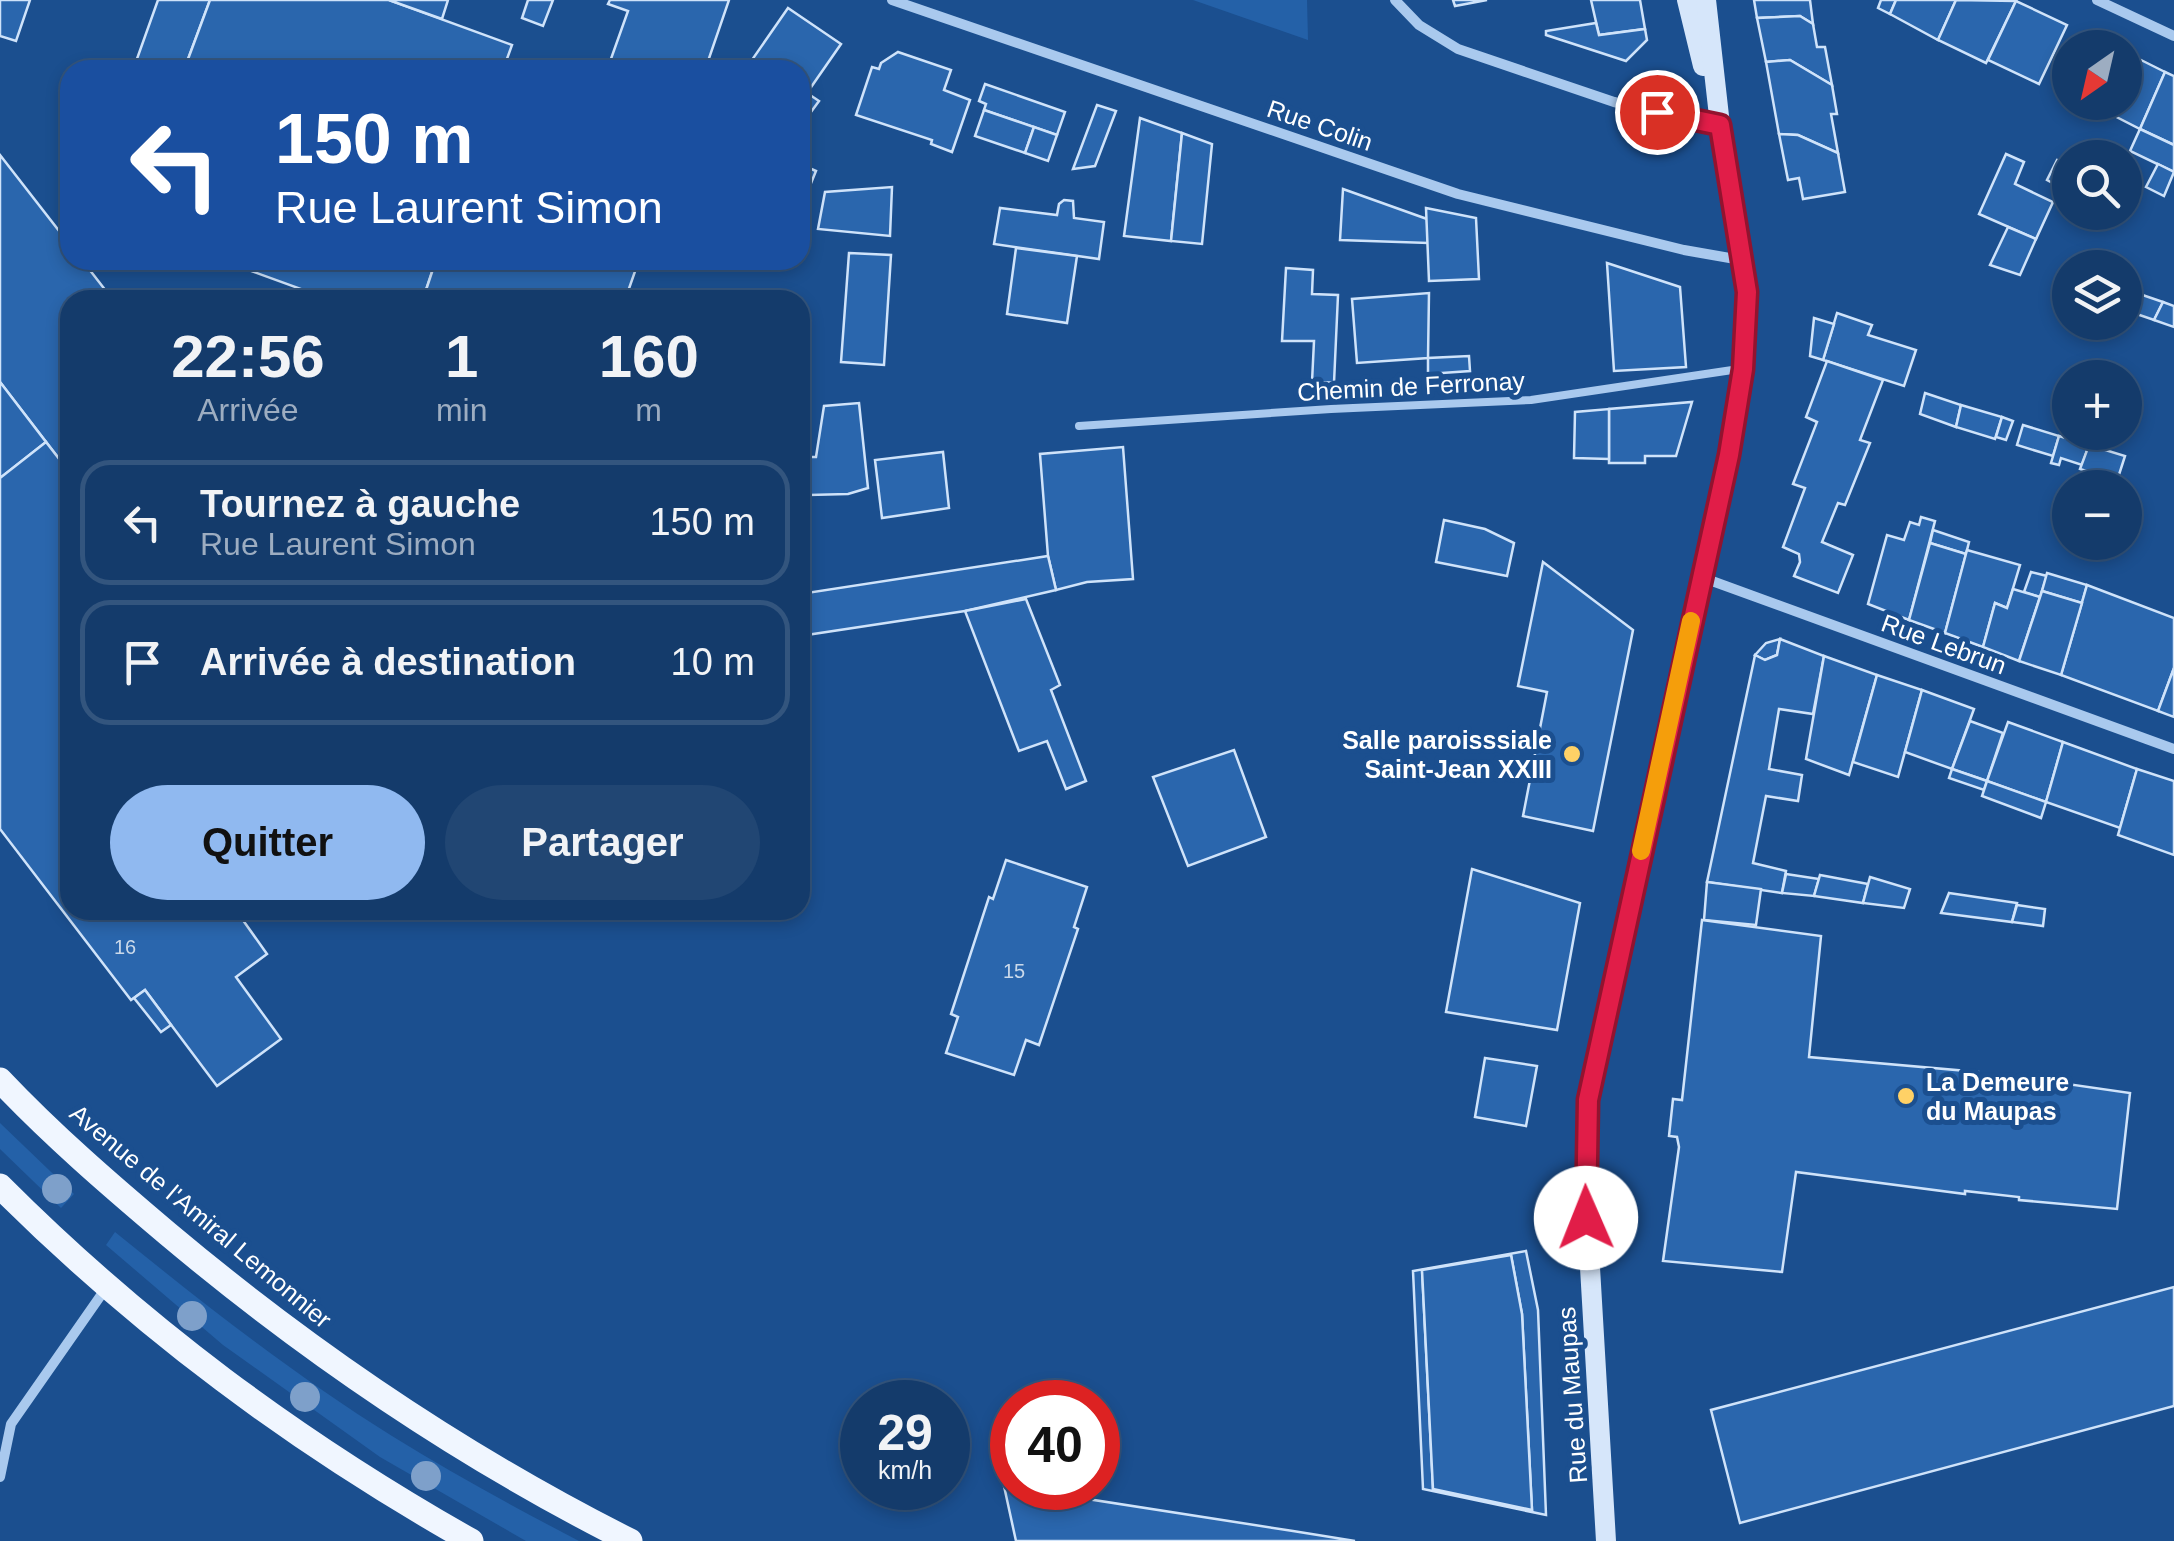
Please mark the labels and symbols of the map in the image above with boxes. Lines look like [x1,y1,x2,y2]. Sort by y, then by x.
north arrow [2052,30,2142,120]
pin [1615,70,1700,155]
street label: Rue Colin [1264,94,1376,156]
street label: Chemin de Ferronay [1296,366,1526,406]
street label: Rue Lebrun [1878,609,2010,679]
place label: Salle paroisssiale Saint-Jean XXIII [1342,726,1552,783]
marker: Salle paroisssiale Saint-Jean XXIII [1561,743,1583,765]
house number: 16 [114,936,136,958]
house number: 15 [1003,960,1025,982]
place label: La Demeure du Maupas [1926,1068,2069,1125]
marker: La Demeure du Maupas [1895,1085,1917,1107]
street label: Avenue de l'Amiral Lemonnier [65,1098,337,1334]
position arrow [1534,1166,1638,1270]
street label: Rue du Maupas [1552,1306,1592,1484]
speed limit sign: 40 [990,1380,1120,1510]

